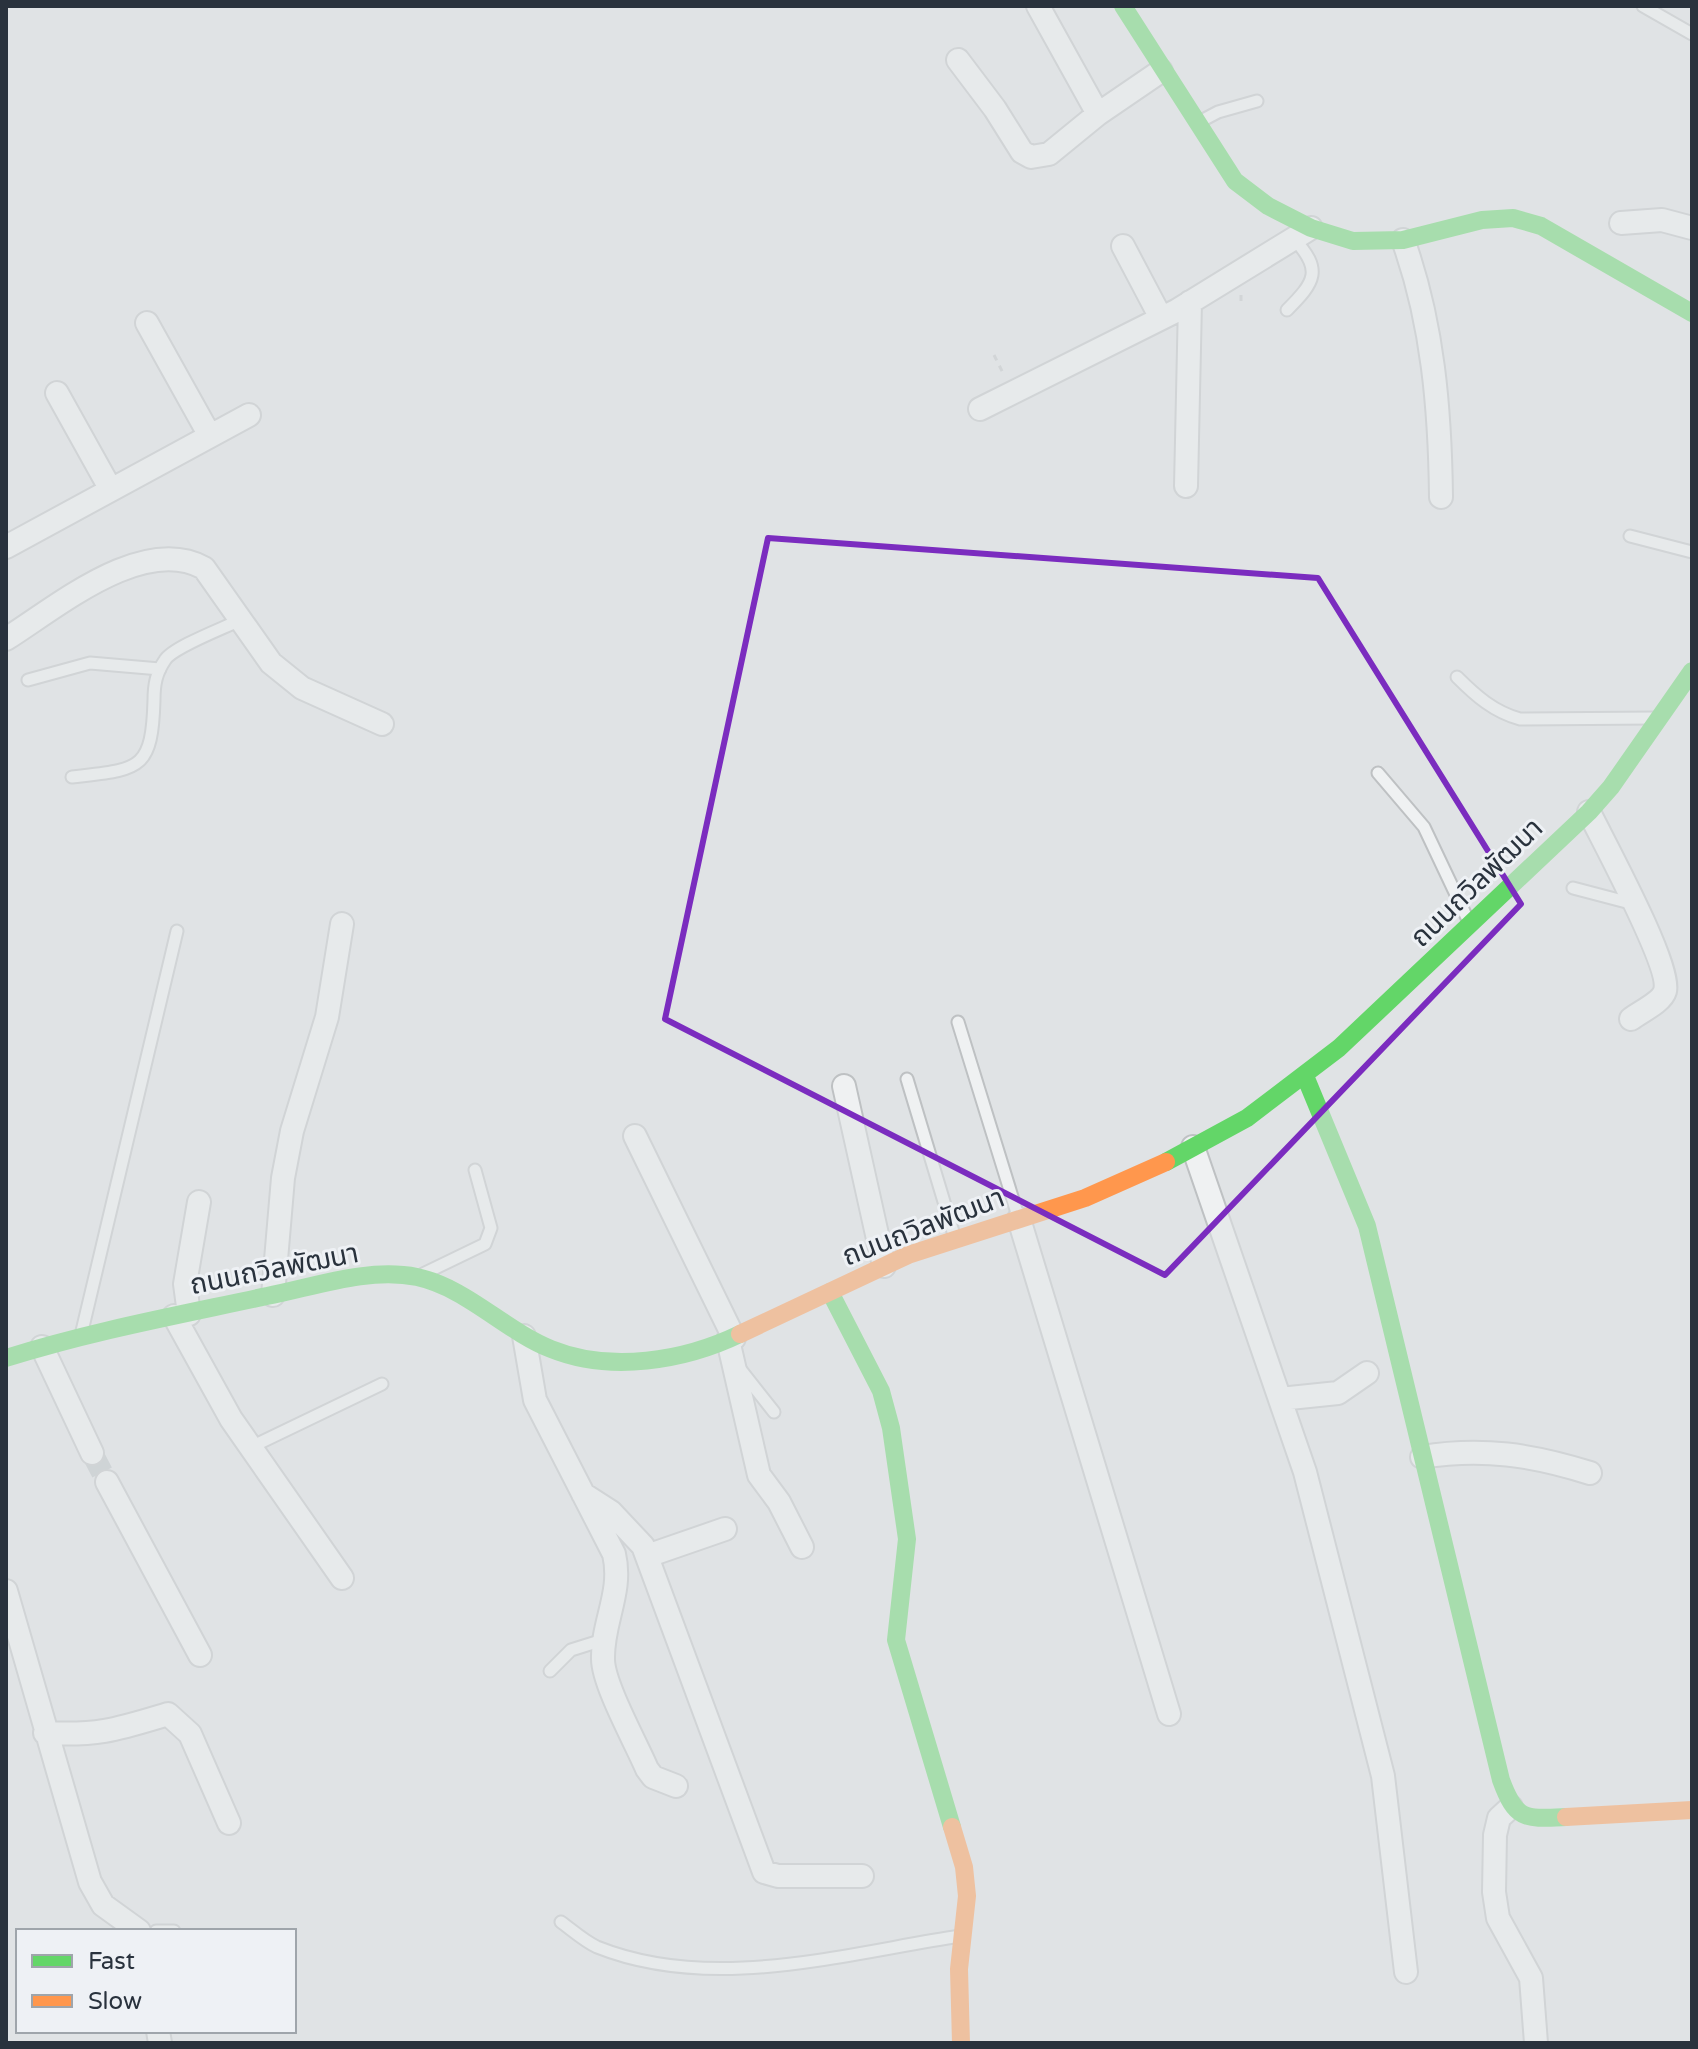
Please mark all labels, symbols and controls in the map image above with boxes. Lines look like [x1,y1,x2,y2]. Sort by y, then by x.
street label: ถนนถวิลพัฒนา [1403,811,1550,954]
street label: ถนนถวิลพัฒนา [837,1180,1009,1273]
street label: ถนนถวิลพัฒนา [187,1236,361,1302]
legend [16,1929,296,2033]
text: Fast [88,1947,135,1976]
text: Slow [88,1987,142,2016]

